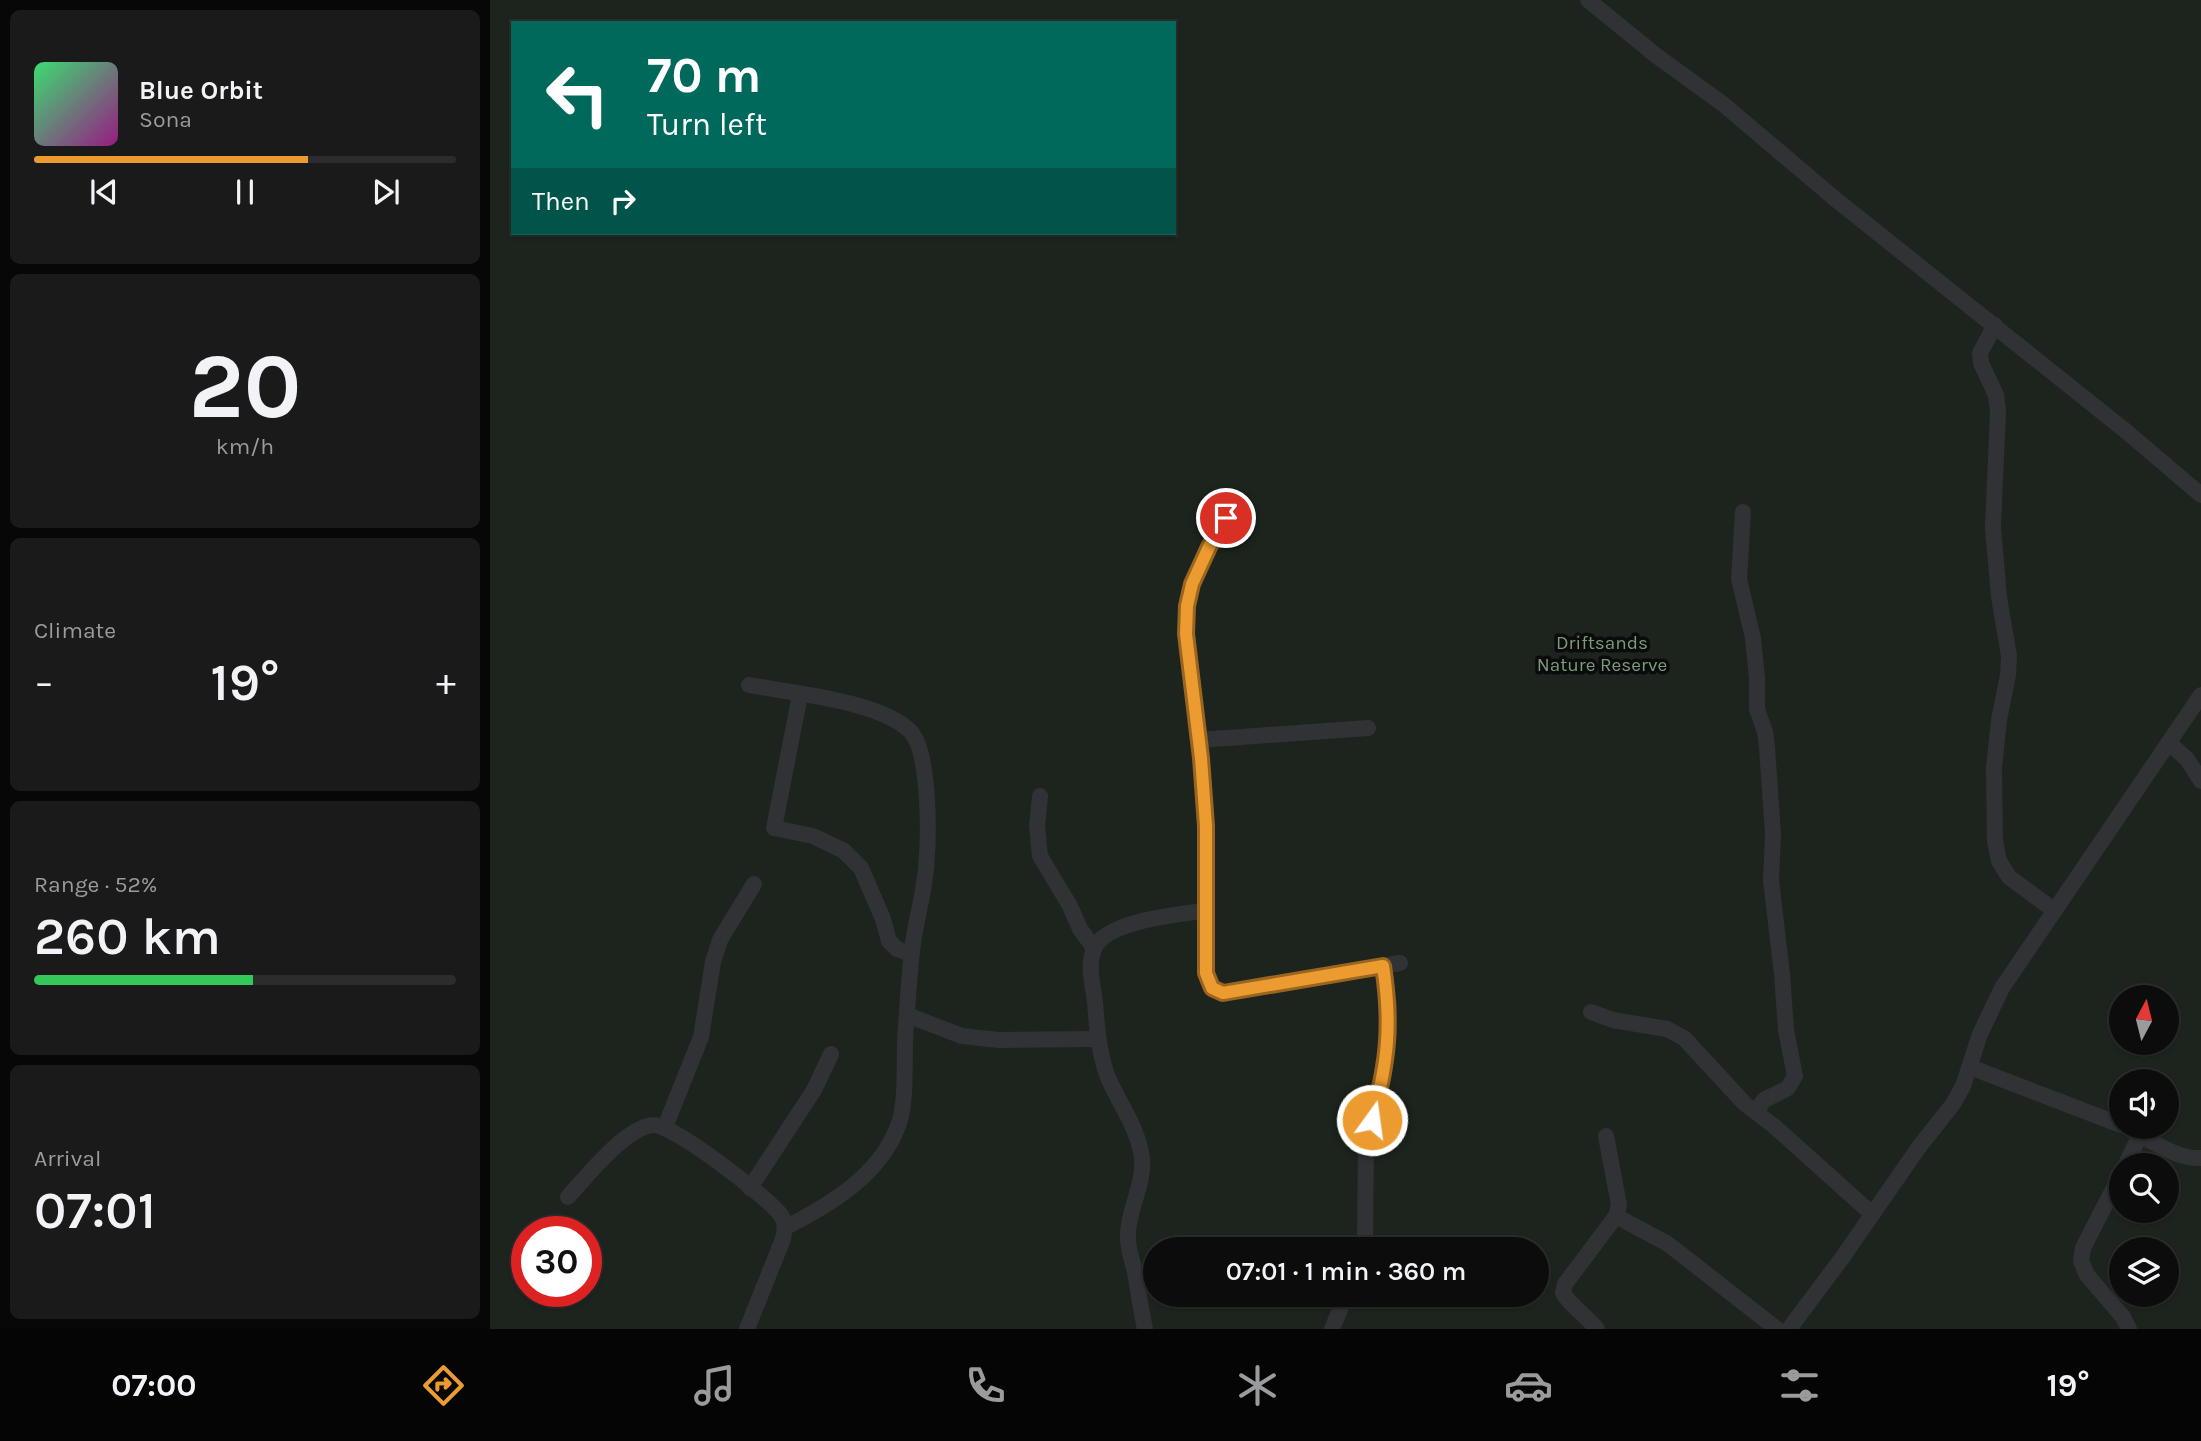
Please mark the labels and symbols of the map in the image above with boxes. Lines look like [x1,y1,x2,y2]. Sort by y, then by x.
pin [1196,488,1256,548]
park label: Driftsands Nature Reserve [1537,632,1667,676]
north arrow [2109,985,2179,1055]
position arrow [1335,1083,1409,1157]
speed limit sign: 30 [511,1216,602,1307]

